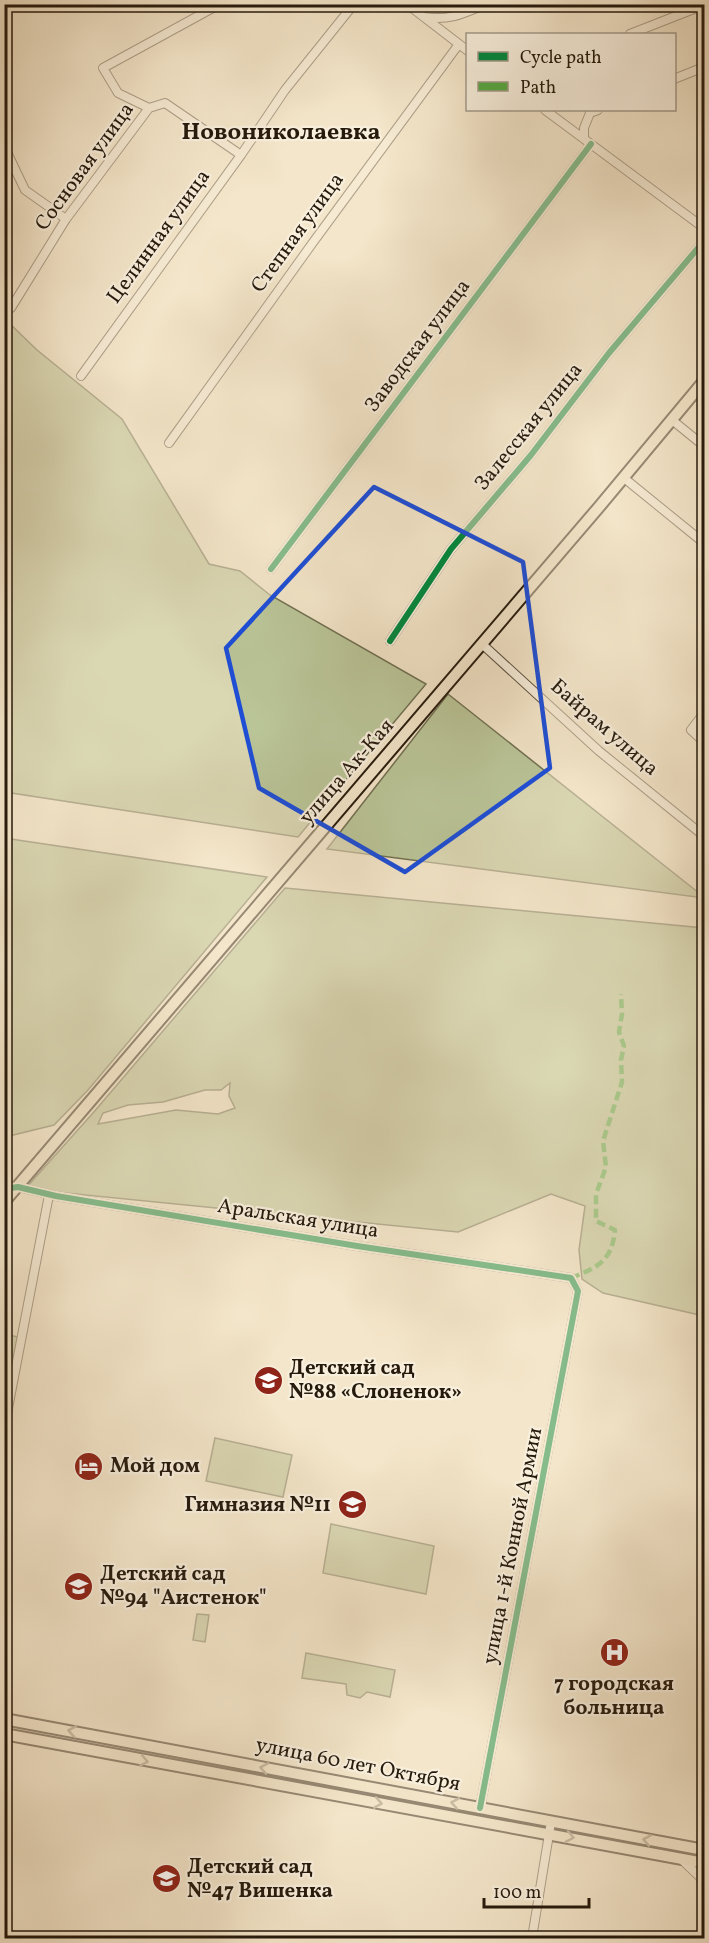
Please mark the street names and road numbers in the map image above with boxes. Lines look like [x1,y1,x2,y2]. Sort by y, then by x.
street label: Сосновая улица [29,97,141,237]
street label: Целинная улица [100,164,218,310]
street label: Степная улица [245,167,351,299]
street label: Заводская улица [358,273,478,419]
street label: Залесская улица [468,357,590,497]
street label: Байрам улица [544,673,664,783]
street label: улица Ак-Кая [293,713,401,831]
street label: Аральская улица [215,1192,381,1246]
street label: улица 1-й Конной Армии [476,1425,550,1667]
street label: улица 60 лет Октября [253,1731,463,1799]

